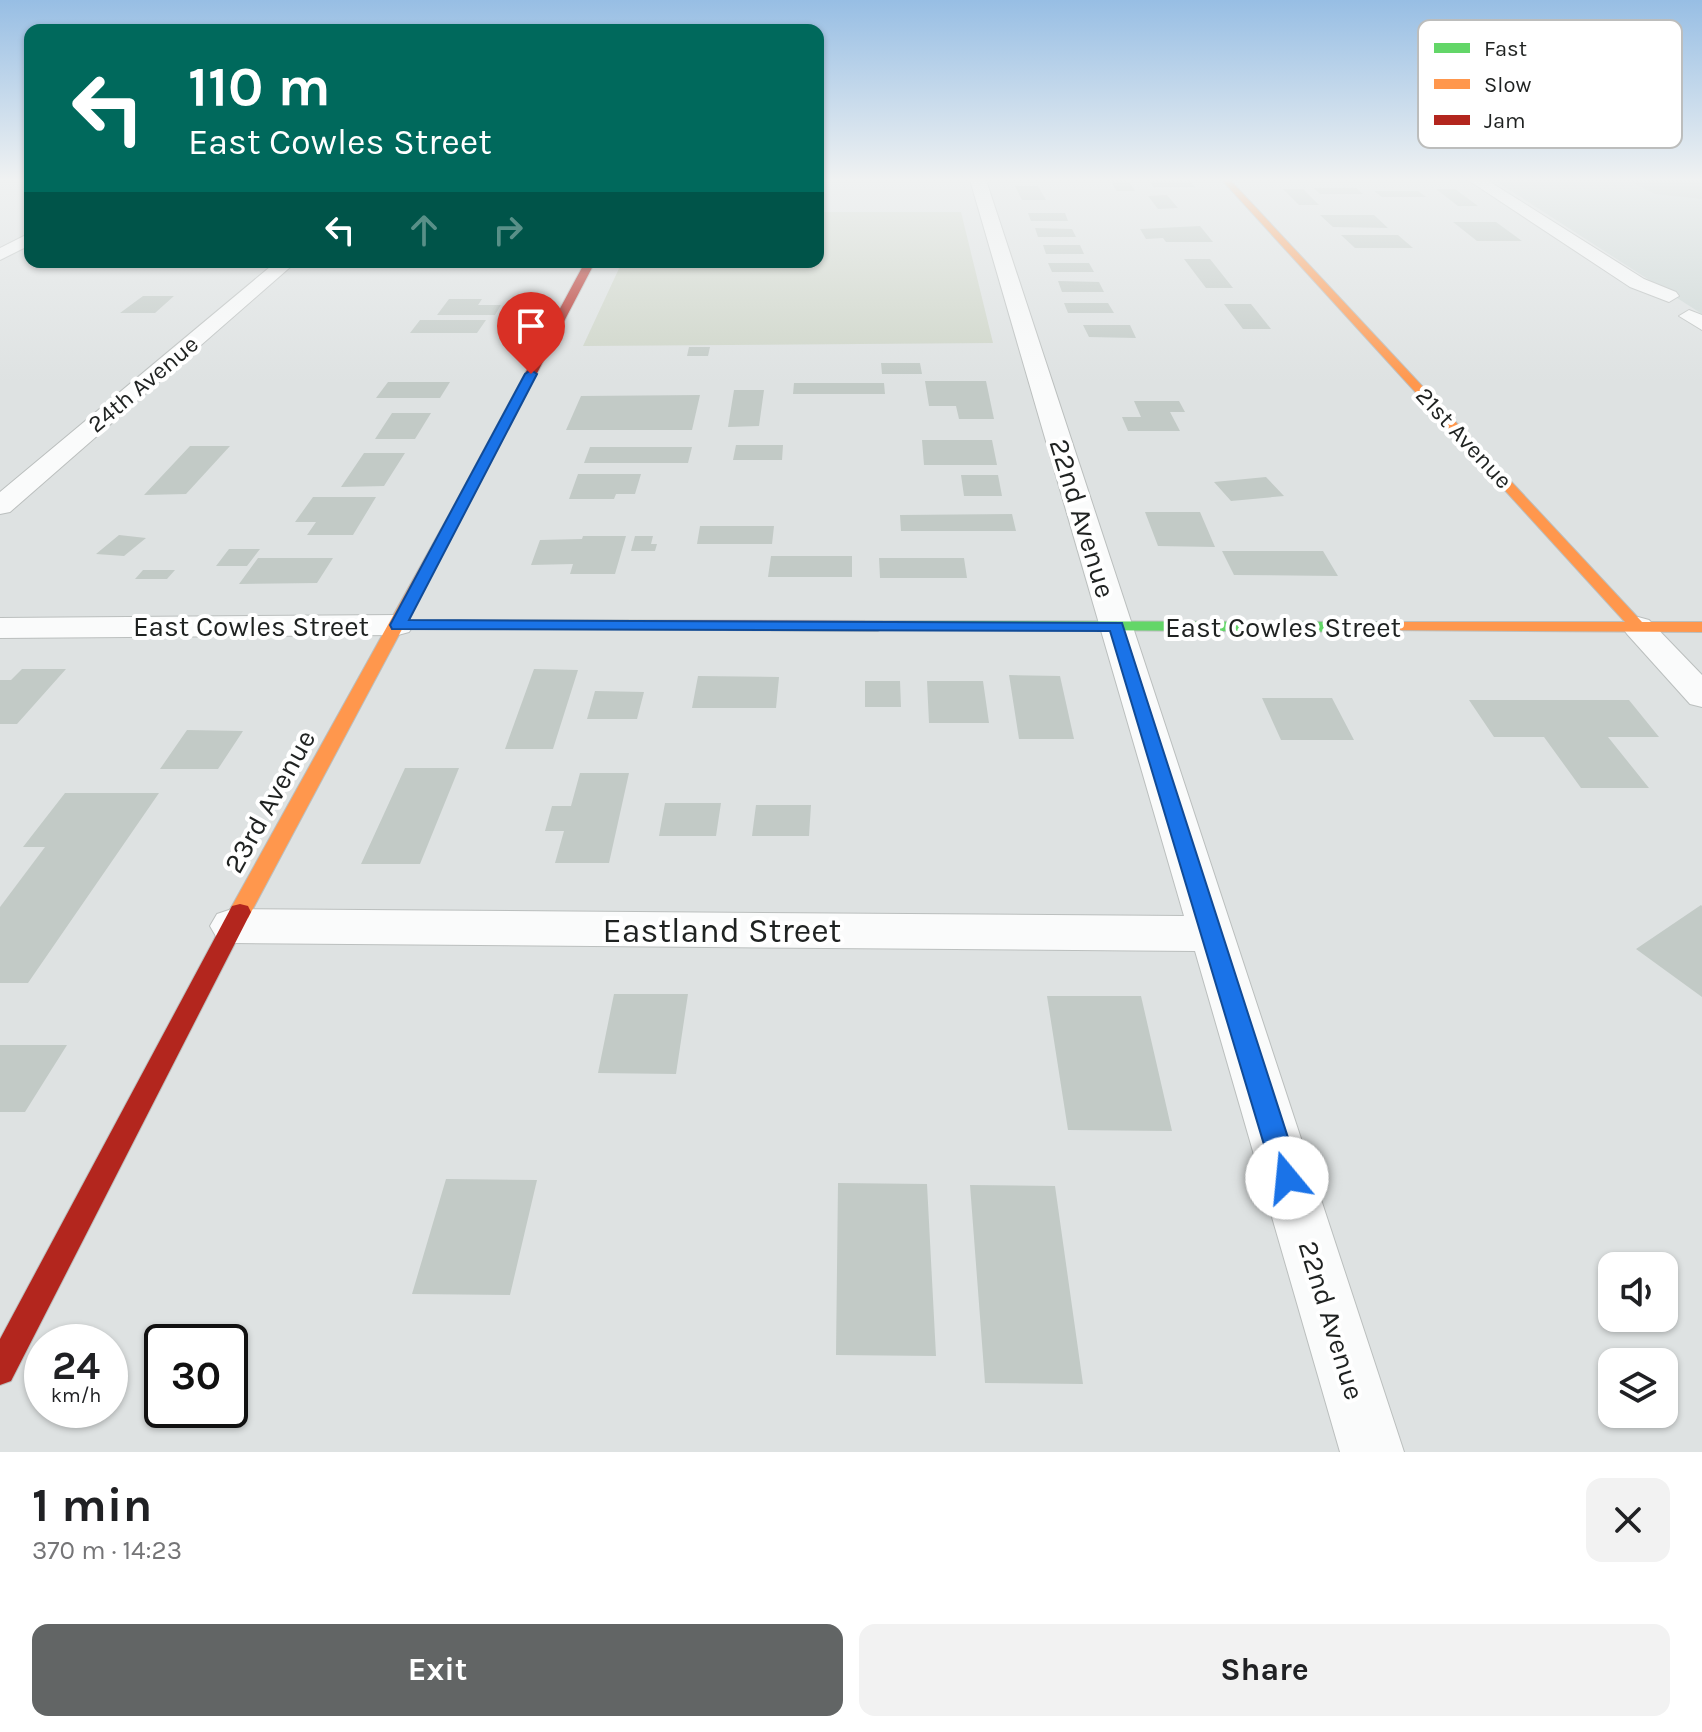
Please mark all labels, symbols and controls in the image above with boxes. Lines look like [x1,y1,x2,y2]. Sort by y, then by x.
legend [1418,20,1682,148]
text: Fast [1484,36,1527,62]
text: 110 m [188,54,331,119]
icon: left [56,56,160,160]
text: Slow [1484,72,1531,98]
text: Jam [1484,108,1526,134]
text: East Cowles Street [188,121,492,163]
icon: left [318,208,362,252]
icon: ahead [402,208,446,252]
icon: right [486,208,530,252]
pin [497,292,565,374]
icon: arrive [509,304,553,348]
street label: 24th Avenue [82,330,204,438]
street label: 21st Avenue [1410,382,1518,494]
street label: 22nd Avenue [1043,435,1122,602]
street label: East Cowles Street [133,610,369,643]
street label: East Cowles Street [1165,611,1401,644]
street label: 23rd Avenue [217,724,322,878]
street label: Eastland Street [603,911,841,951]
position arrow [1245,1136,1329,1220]
street label: 22nd Avenue [1292,1237,1371,1404]
map controls [1598,1252,1678,1428]
button: sound [1598,1252,1678,1332]
speed limit sign: 30 [144,1324,248,1428]
text: 24 [52,1342,100,1389]
button: layers [1598,1348,1678,1428]
text: km/h [51,1384,101,1407]
text: 1 min [32,1477,152,1533]
button: close [1586,1478,1670,1562]
text: 370 m · 14:23 [32,1535,182,1566]
button: Exit [32,1624,843,1716]
button: Share [859,1624,1670,1716]

